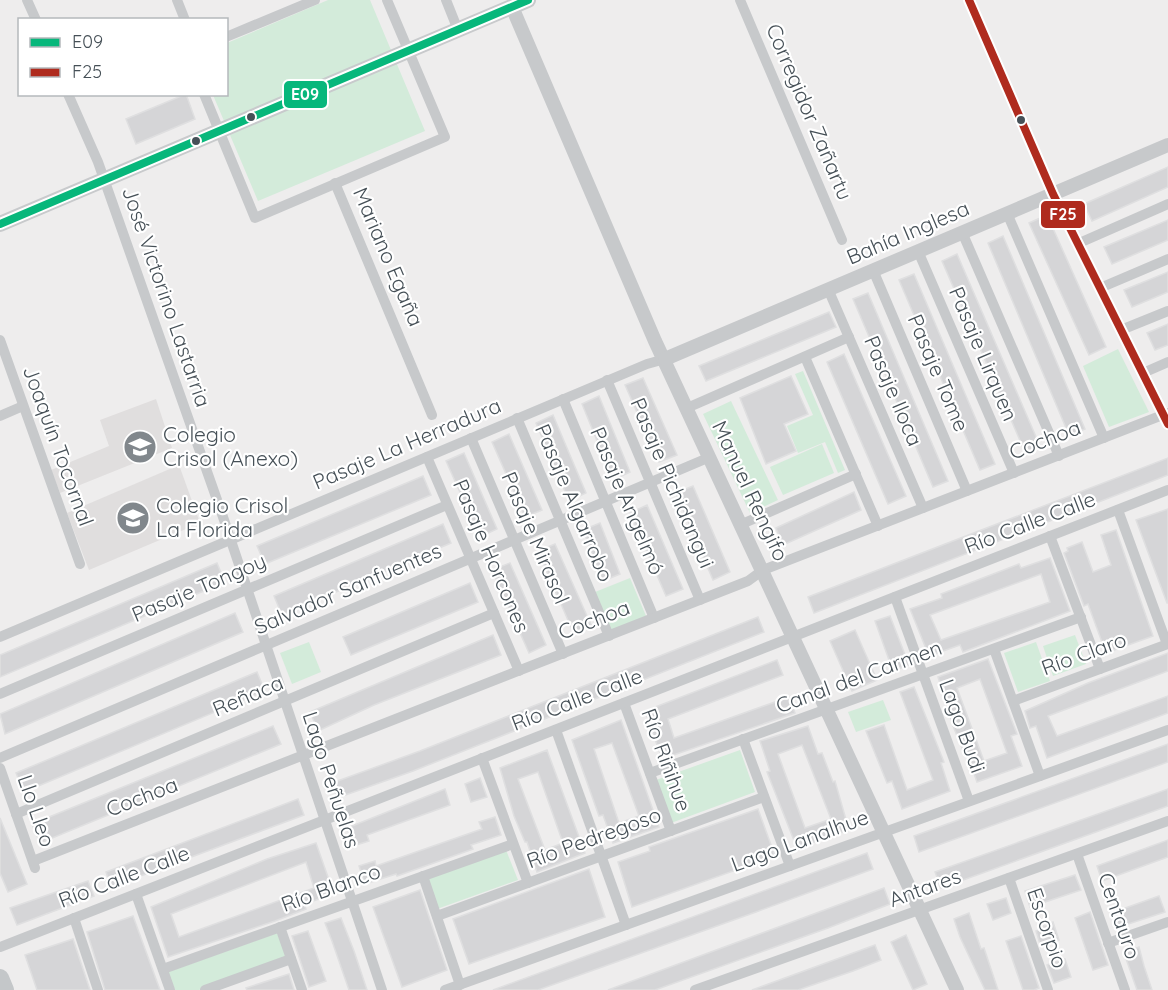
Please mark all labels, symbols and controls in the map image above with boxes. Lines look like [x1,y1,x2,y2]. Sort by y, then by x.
legend [18,18,228,96]
street label: Corregidor Zañartu [761,20,859,204]
text: E09 [72,30,103,53]
text: F25 [72,60,102,83]
line badge: E09 [283,80,328,109]
text: E09 [291,84,319,104]
unlabelled marker [245,111,257,123]
unlabelled marker [1015,114,1027,126]
unlabelled marker [190,135,202,147]
street label: José Victorino Lastarria [117,183,217,410]
street label: Mariano Egaña [348,183,430,330]
street label: Bahía Inglesa [842,195,973,270]
line badge: F25 [1040,200,1086,229]
text: F25 [1049,204,1077,224]
street label: Pasaje Lirquen [944,283,1024,425]
street label: Pasaje Tome [903,310,975,435]
street label: Pasaje Iloca [859,332,929,450]
street label: Joaquín Tocornal [18,362,100,529]
street label: Pasaje La Herradura [309,392,505,495]
street label: Pasaje Pichidangui [625,394,721,572]
street label: Cochoa [1005,414,1084,465]
street label: Manuel Rengifo [707,416,795,565]
street label: Pasaje Algarrobo [530,420,620,585]
place label: Colegio Crisol (Anexo) [163,421,298,471]
street label: Pasaje Angelmó [585,423,671,578]
school or university icon: Colegio Crisol (Anexo) [122,429,158,465]
street label: Pasaje Mirasol [496,468,575,608]
street label: Pasaje Horcones [448,475,536,636]
street label: Río Calle Calle [960,485,1099,559]
place label: Colegio Crisol La Florida [156,492,288,542]
school or university icon: Colegio Crisol La Florida [115,500,151,536]
street label: Salvador Sanfuentes [250,537,445,639]
street label: Pasaje Tongoy [128,547,270,627]
street label: Cochoa [554,594,633,645]
street label: Río Claro [1038,626,1130,680]
street label: Canal del Carmen [772,634,945,718]
street label: Río Calle Calle [507,662,646,736]
street label: Reñaca [208,669,287,722]
street label: Lago Budi [934,675,992,776]
street label: Río Riñihue [636,705,698,815]
street label: Lago Peñuelas [298,708,366,851]
street label: Llo Lleo [13,771,61,850]
street label: Cochoa [102,771,181,822]
street label: Río Pedregoso [523,801,664,873]
street label: Lago Lanalhue [727,803,872,877]
street label: Río Calle Calle [54,839,193,913]
street label: Río Blanco [277,857,384,917]
street label: Antares [885,862,964,912]
street label: Centauro [1093,869,1147,962]
street label: Escorpio [1022,884,1074,971]

